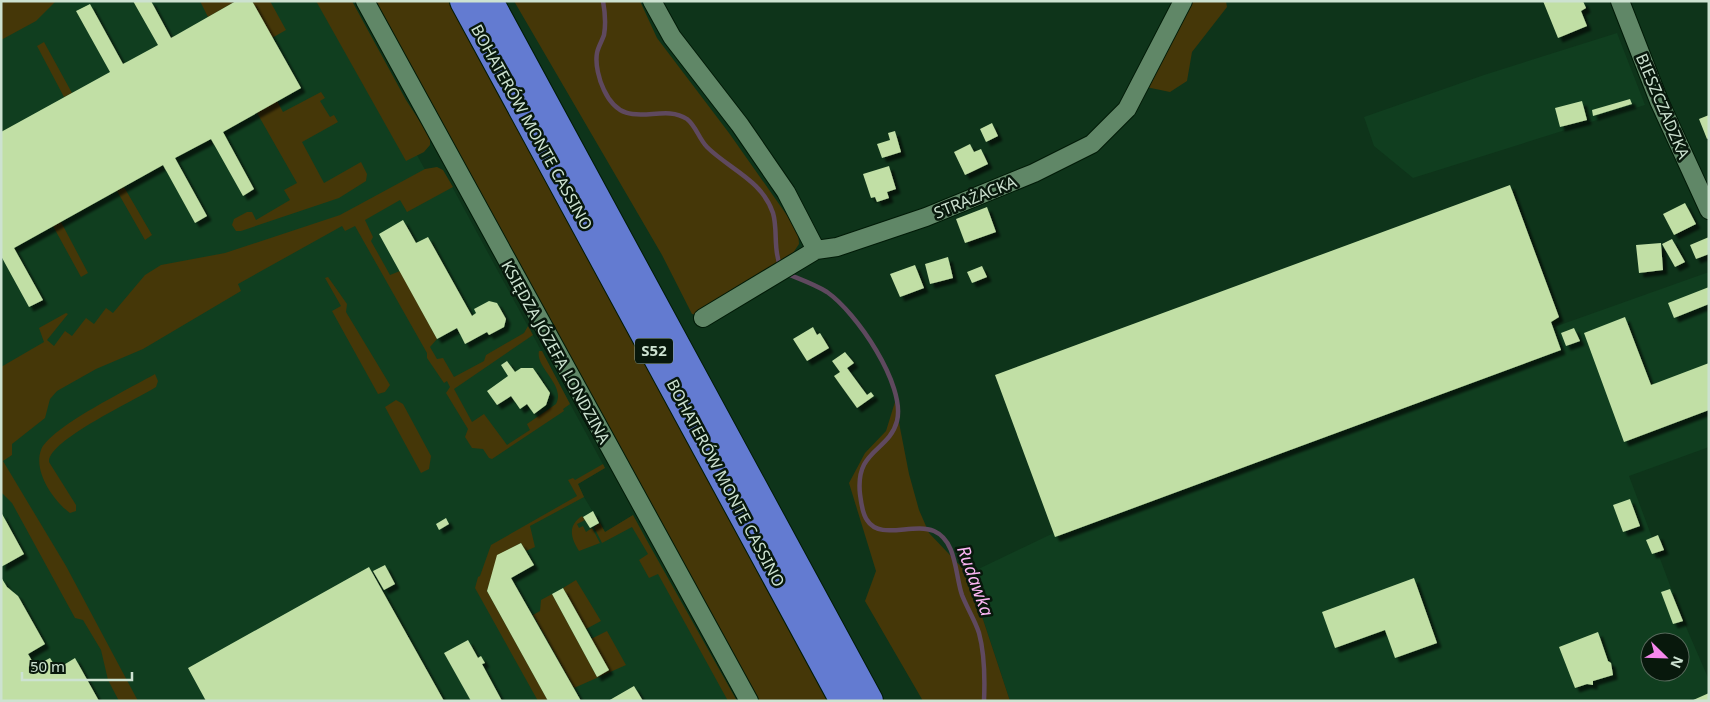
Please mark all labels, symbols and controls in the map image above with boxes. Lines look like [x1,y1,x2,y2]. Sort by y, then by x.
street label: BOHATERÓW MONTE CASSINO [466,20,598,234]
street label: BIESZCZADZKA [1631,50,1695,163]
street label: STRAŻACKA [930,170,1020,224]
street label: KSIĘDZA JÓZEFA LONDZINA [496,256,616,448]
road number: S52 [635,338,673,364]
street label: BOHATERÓW MONTE CASSINO [662,375,790,591]
water label: Rudawka [952,542,1000,619]
north arrow [1640,632,1690,682]
scale bar [22,650,132,682]
text: N [1666,653,1688,671]
text: 50 m [30,656,65,676]

